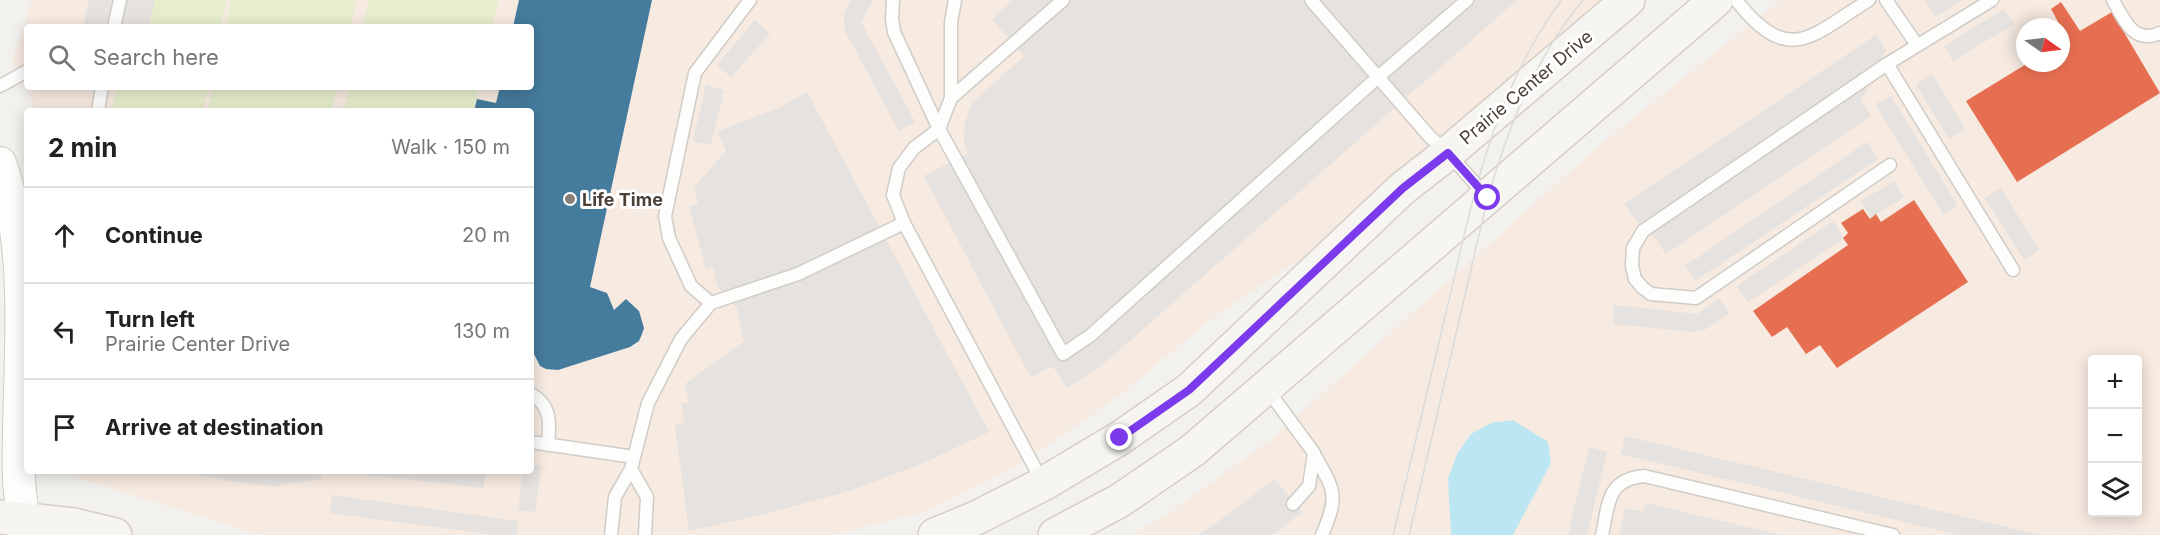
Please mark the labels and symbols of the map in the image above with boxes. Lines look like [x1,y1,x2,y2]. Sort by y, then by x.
north arrow [2016,18,2070,72]
street label: Prairie Center Drive [1455,25,1597,149]
route start [1474,184,1500,210]
place label: Life Time [582,189,663,210]
marker: Life Time [563,192,577,206]
route end [1106,424,1132,450]

